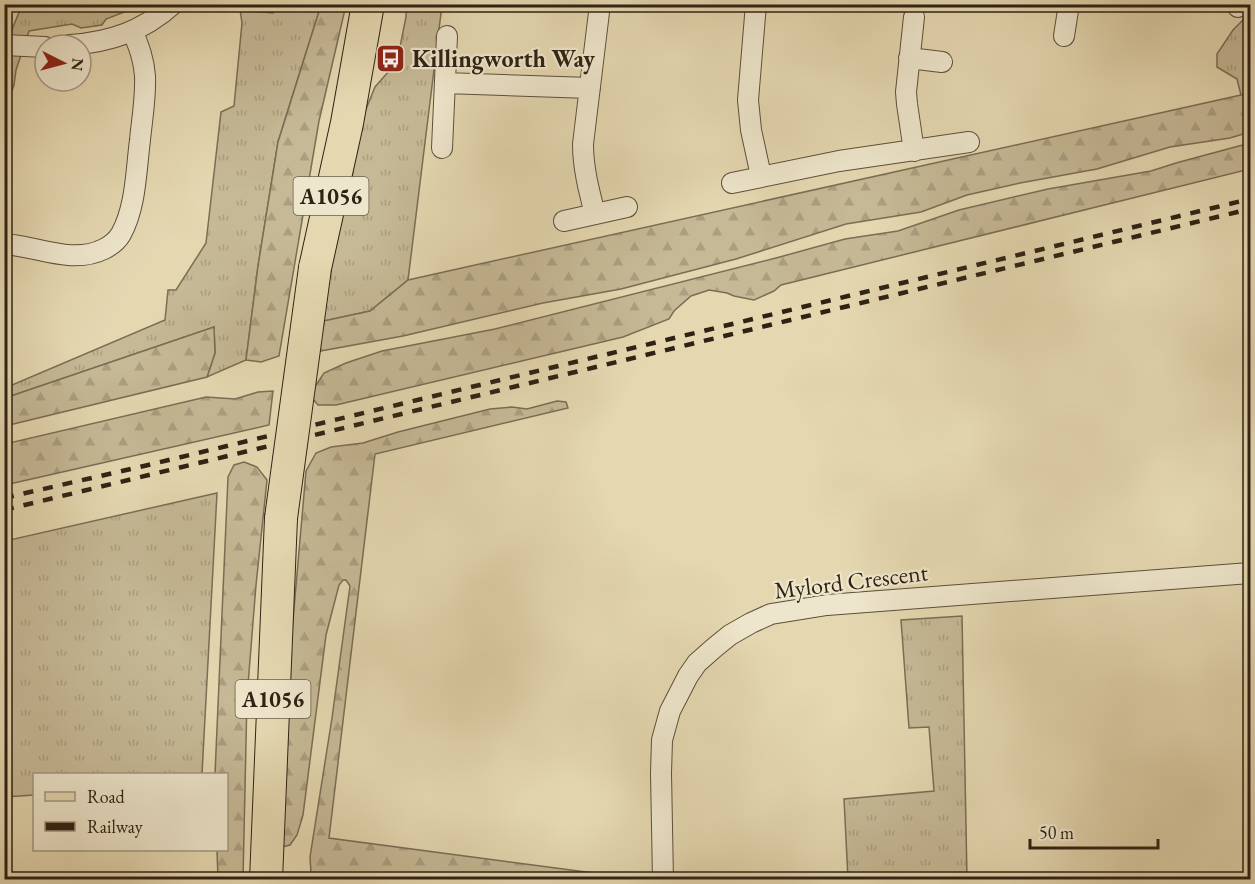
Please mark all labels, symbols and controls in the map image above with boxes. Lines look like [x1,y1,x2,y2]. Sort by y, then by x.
north arrow [33,33,93,93]
bus stop icon: Killingworth Way [375,42,407,74]
place label: Killingworth Way [412,43,595,75]
text: N [66,57,89,72]
road number: A1056 [294,177,368,215]
street label: Mylord Crescent [772,556,930,606]
road number: A1056 [236,680,310,718]
legend [33,773,228,851]
text: Road [87,785,126,808]
scale bar [1030,812,1158,850]
text: Railway [87,815,143,838]
text: 50 m [1039,821,1074,844]

